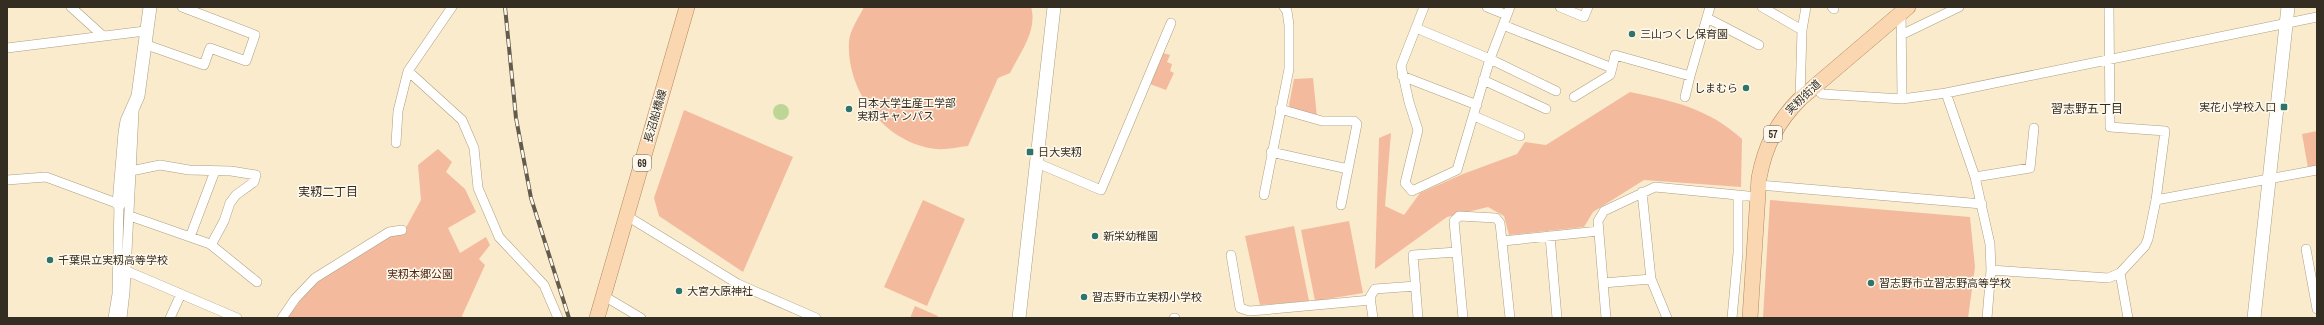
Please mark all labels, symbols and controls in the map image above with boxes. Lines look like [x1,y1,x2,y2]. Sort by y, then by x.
place label: 三山つくし保育園 [1640,27,1728,41]
marker: 三山つくし保育園 [1627,29,1637,39]
street label: 実籾街道 [1782,77,1824,117]
place label: しまむら [1694,81,1738,95]
marker: しまむら [1741,83,1751,93]
street label: 長沼船橋線 [641,88,669,144]
place label: 日本大学生産工学部 実籾キャンパス [857,96,956,123]
place label: 実花小学校入口 [2199,100,2276,114]
district label: 習志野五丁目 [2051,101,2123,117]
marker: 実花小学校入口 [2279,102,2289,112]
marker: 日本大学生産工学部 実籾キャンパス [844,104,854,114]
road number: 57 [1764,126,1782,142]
place label: 日大実籾 [1038,145,1082,159]
marker: 日大実籾 [1025,147,1035,157]
road number: 69 [633,155,651,171]
district label: 実籾二丁目 [298,184,358,200]
place label: 新栄幼稚園 [1103,229,1158,243]
marker: 新栄幼稚園 [1090,231,1100,241]
place label: 千葉県立実籾高等学校 [58,253,168,267]
marker: 千葉県立実籾高等学校 [45,255,55,265]
park label: 実籾本郷公園 [387,267,453,281]
place label: 習志野市立習志野高等学校 [1879,276,2011,290]
marker: 習志野市立習志野高等学校 [1866,278,1876,288]
place label: 大宮大原神社 [687,284,753,298]
marker: 大宮大原神社 [674,286,684,296]
place label: 習志野市立実籾小学校 [1092,290,1202,304]
marker: 習志野市立実籾小学校 [1079,292,1089,302]

